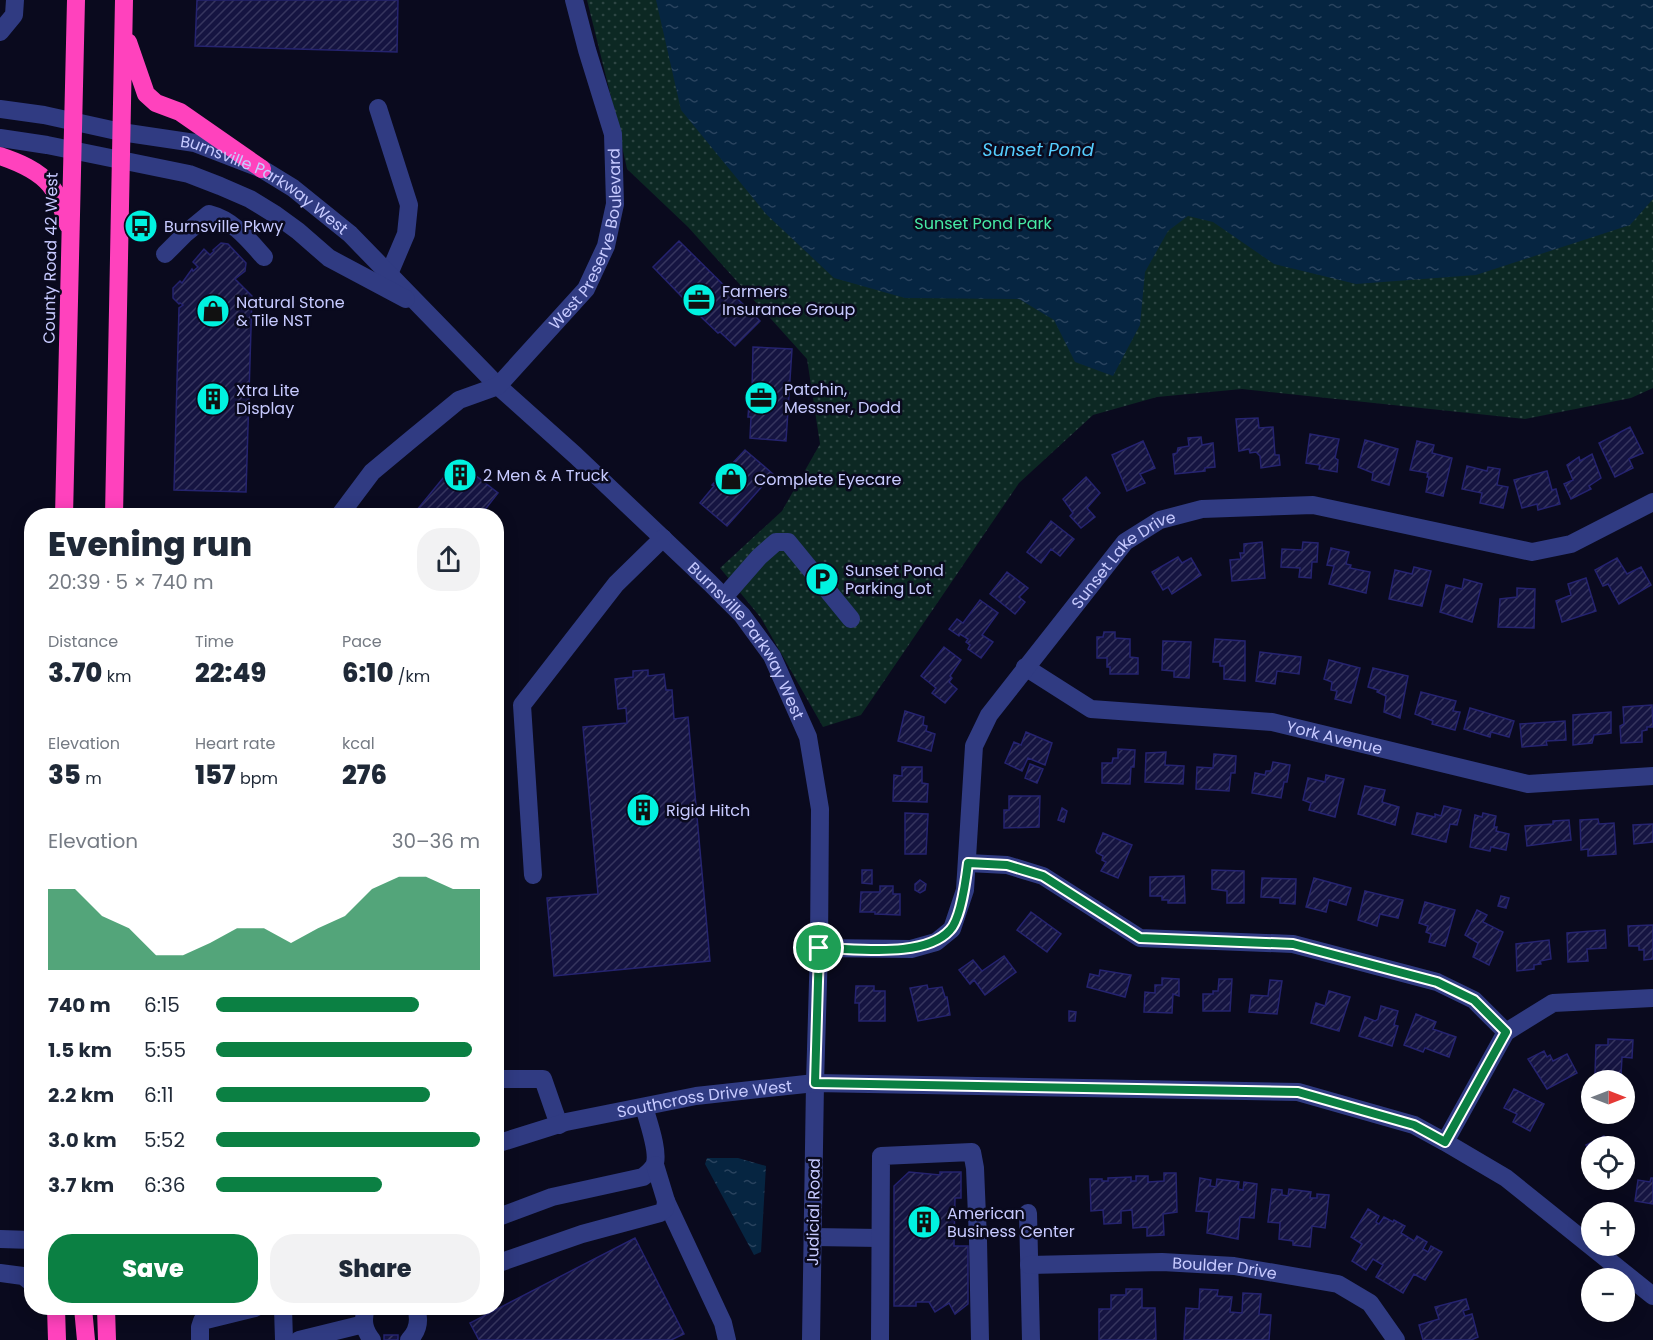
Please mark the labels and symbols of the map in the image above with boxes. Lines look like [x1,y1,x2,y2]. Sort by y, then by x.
street label: Burnsville Parkway West [179,130,353,240]
water label: Sunset Pond [982,137,1095,162]
street label: West Preserve Boulevard [544,148,627,335]
street label: County Road 42 West [38,172,63,344]
bus stop icon: Burnsville Pkwy [123,208,159,244]
park label: Sunset Pond Park [914,212,1052,235]
place label: Burnsville Pkwy [164,215,283,238]
place label: Farmers Insurance Group [722,280,856,321]
office icon: Farmers Insurance Group [681,282,717,318]
place label: Natural Stone & Tile NST [236,291,345,332]
shop icon: Natural Stone & Tile NST [195,293,231,329]
place label: Patchin, Messner, Dodd [784,378,901,419]
place label: Xtra Lite Display [236,379,299,420]
office icon: Patchin, Messner, Dodd [743,380,779,416]
building icon: Xtra Lite Display [195,381,231,417]
building icon: 2 Men & A Truck [442,457,478,493]
shop icon: Complete Eyecare [713,461,749,497]
place label: 2 Men & A Truck [483,464,609,487]
place label: Complete Eyecare [754,468,901,491]
street label: Sunset Lake Drive [1066,505,1178,614]
street label: Burnsville Parkway West [682,557,810,723]
place label: Sunset Pond Parking Lot [845,559,944,600]
parking icon: Sunset Pond Parking Lot [804,561,840,597]
street label: York Avenue [1284,715,1385,760]
building icon: Rigid Hitch [625,792,661,828]
place label: Rigid Hitch [666,799,750,822]
pin [793,922,844,973]
north arrow [1581,1070,1635,1124]
street label: Southcross Drive West [615,1075,793,1124]
street label: Judicial Road [801,1158,826,1266]
place label: American Business Center [947,1202,1075,1243]
building icon: American Business Center [906,1204,942,1240]
street label: Boulder Drive [1172,1252,1279,1285]

